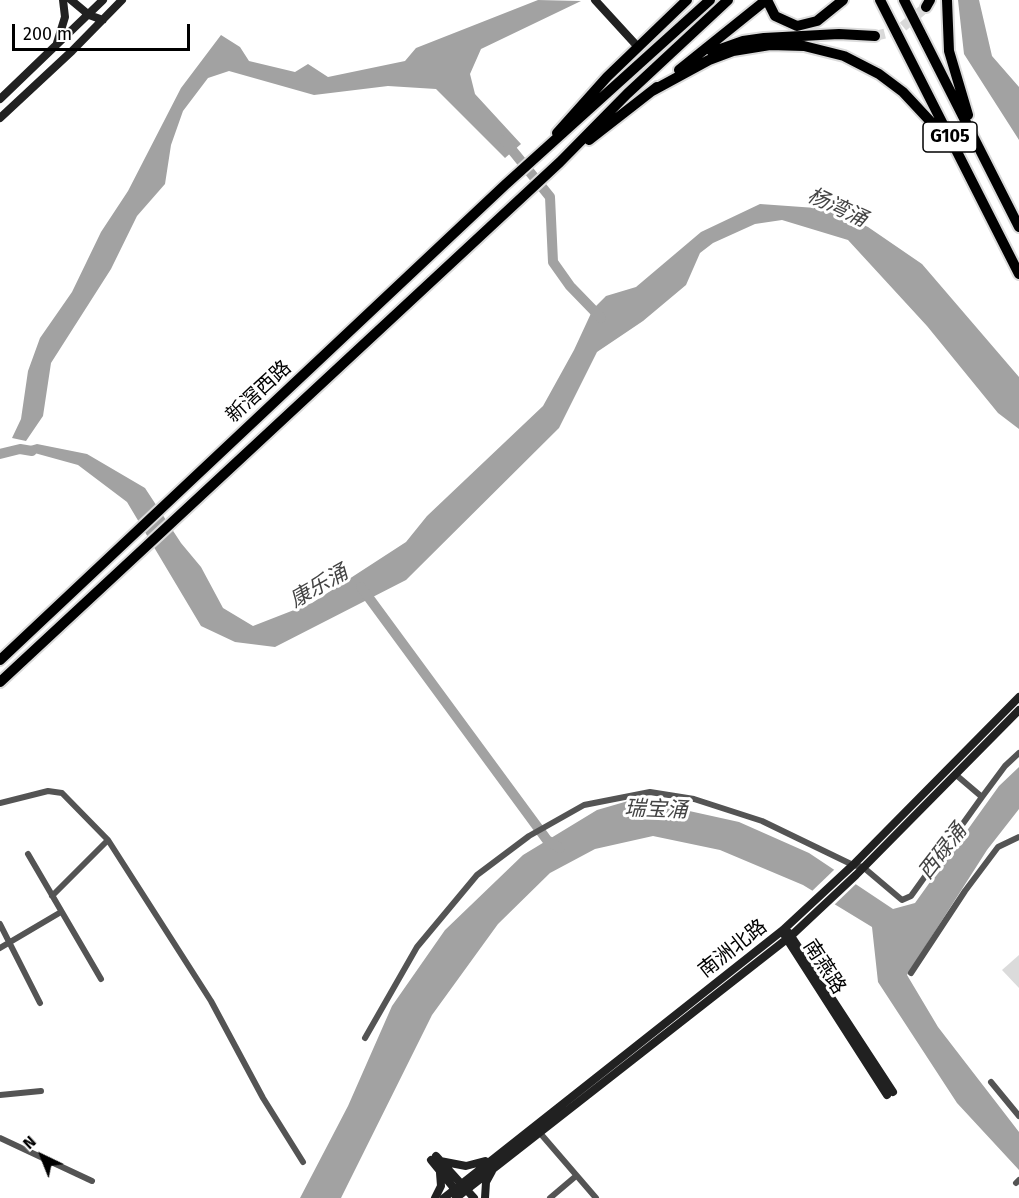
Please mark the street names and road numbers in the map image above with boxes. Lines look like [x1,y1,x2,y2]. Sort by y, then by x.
road number: G105 [923,122,977,152]
street label: 新滘西路 [222,356,296,428]
street label: 南洲北路 [694,915,772,983]
street label: 南燕路 [798,935,850,999]

